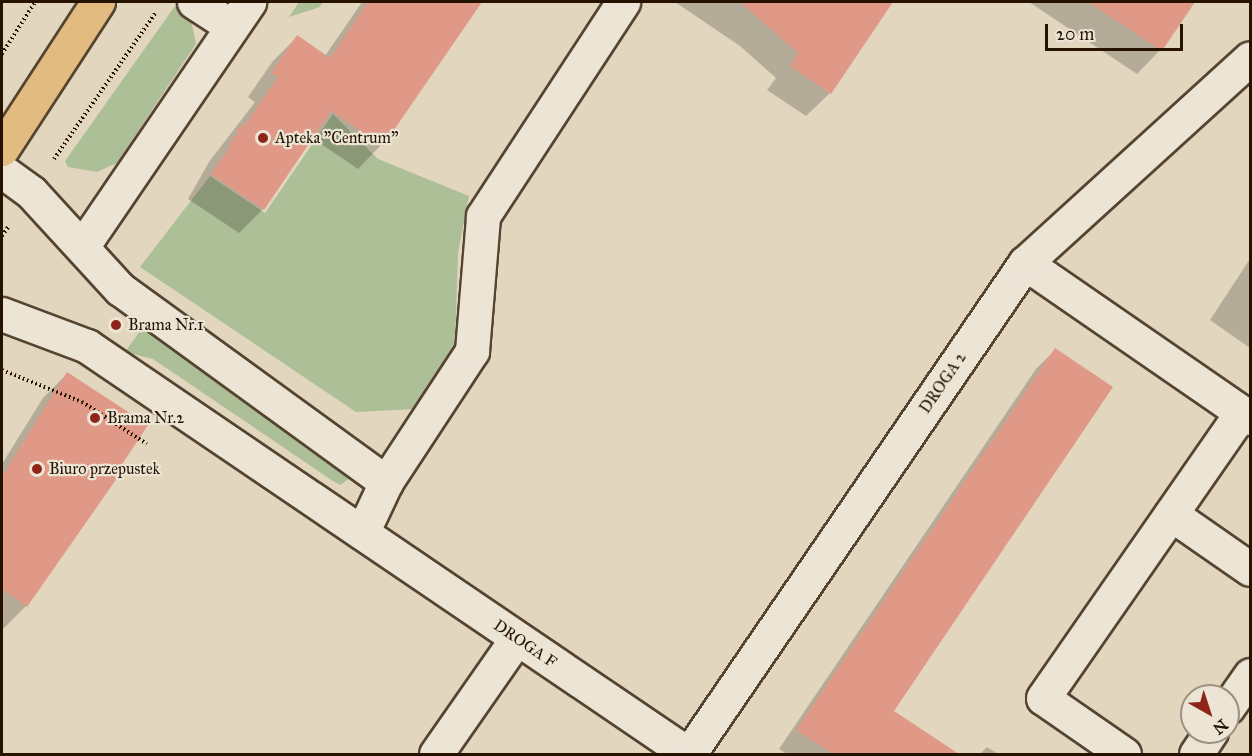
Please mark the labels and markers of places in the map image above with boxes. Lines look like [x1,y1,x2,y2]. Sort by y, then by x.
place label: Apteka "Centrum" [275,128,398,148]
marker: Apteka "Centrum" [256,131,270,145]
place label: Brama Nr.1 [128,315,203,335]
marker: Brama Nr.1 [109,318,123,332]
place label: Brama Nr.2 [107,408,184,428]
marker: Brama Nr.2 [88,411,102,425]
place label: Biuro przepustek [49,459,160,479]
marker: Biuro przepustek [30,462,44,476]

